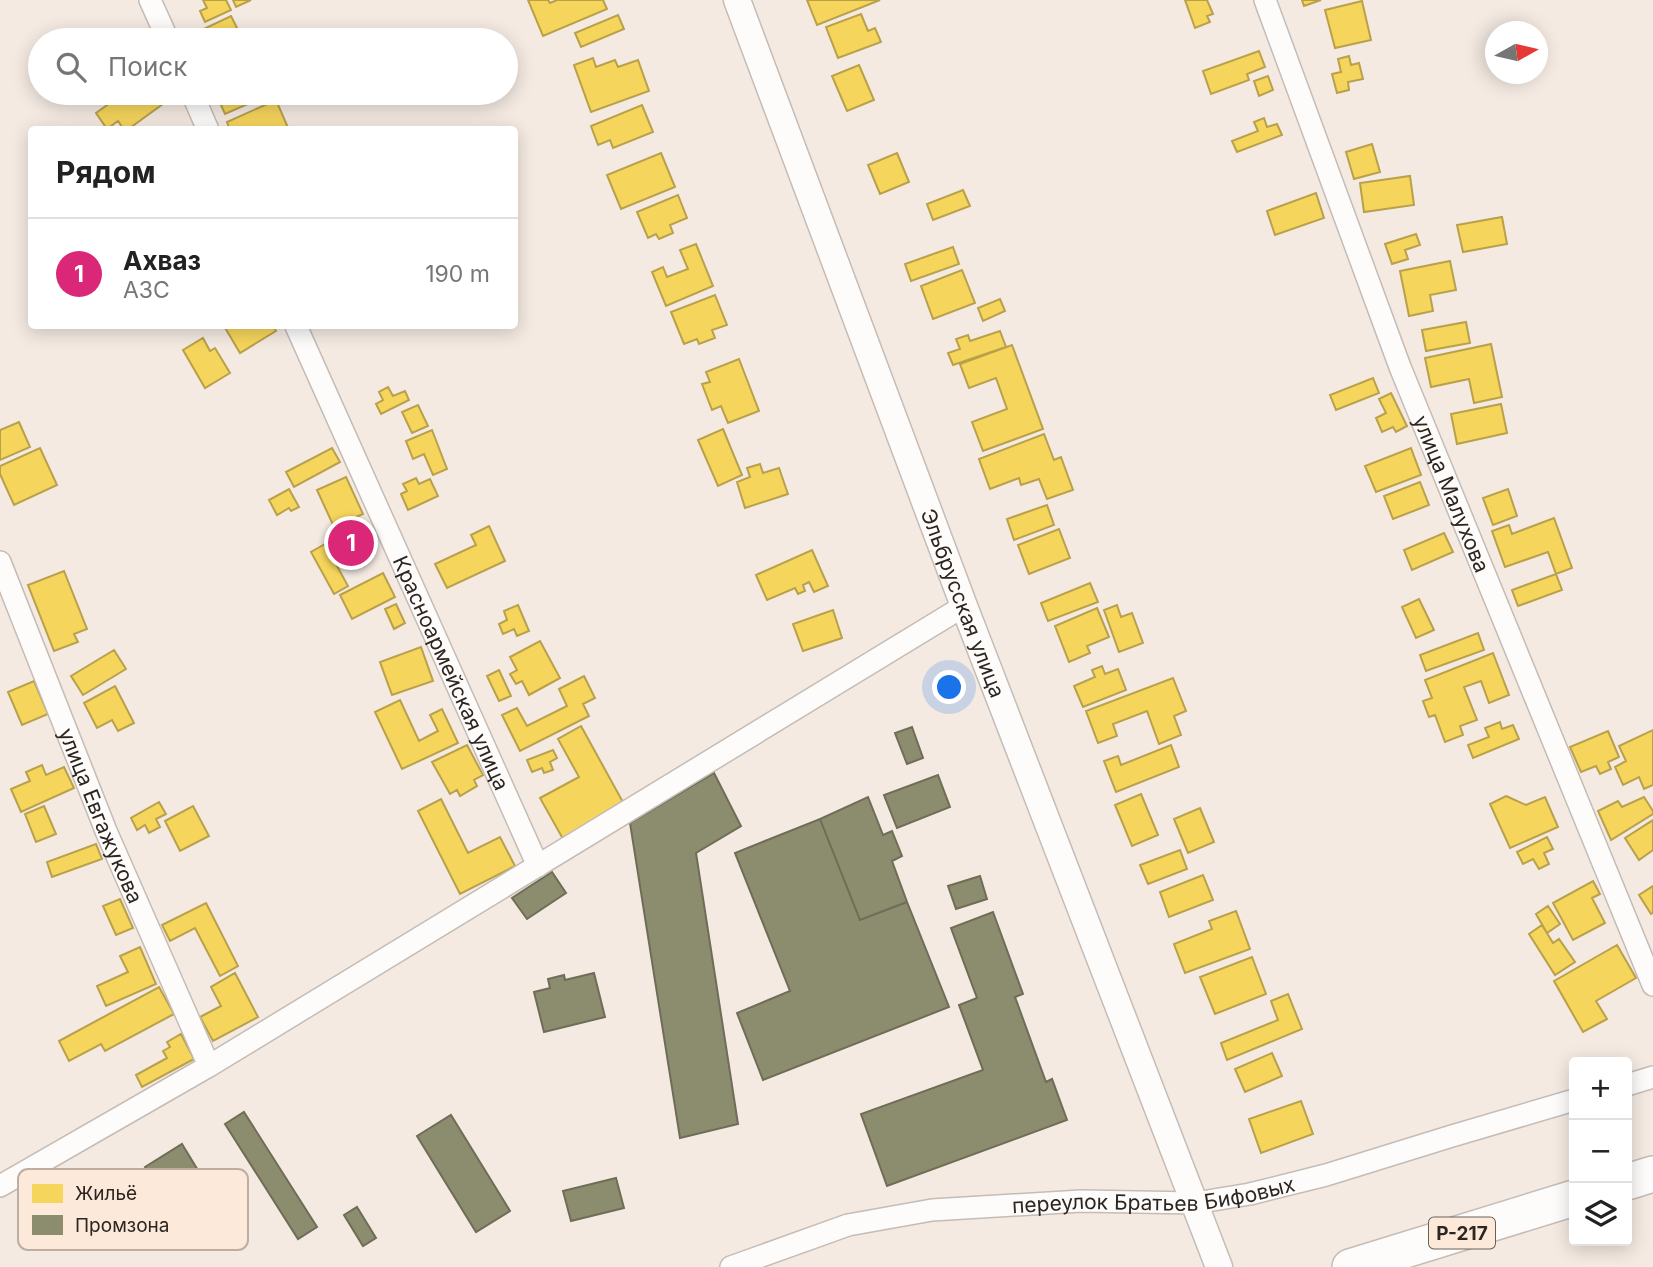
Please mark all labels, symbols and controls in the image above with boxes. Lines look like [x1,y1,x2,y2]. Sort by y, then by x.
north arrow [1485,21,1548,84]
search box [28,28,518,105]
icon: search [52,48,90,86]
text: Поиск [108,51,187,82]
text: Рядом [56,154,156,190]
text: Ахваз [123,245,201,276]
text: 1 [74,260,84,288]
text: 190 m [425,260,490,288]
text: АЗС [123,276,170,304]
street label: улица Малухова [1409,412,1495,576]
street label: Эльбрусская улица [916,505,1011,701]
pin: 1 [328,517,374,569]
street label: Красноармейская улица [388,552,515,794]
your location [932,670,966,704]
street label: улица Евгажукова [54,724,149,907]
map controls [1569,1057,1632,1246]
button: + [1569,1057,1632,1120]
button: − [1569,1120,1632,1183]
legend [18,1169,248,1250]
street label: переулок Братьев Бифовых [1011,1171,1297,1218]
text: Жильё [75,1182,137,1205]
button: layers [1569,1183,1632,1246]
text: Промзона [75,1214,169,1237]
road number: Р-217 [1429,1218,1495,1248]

